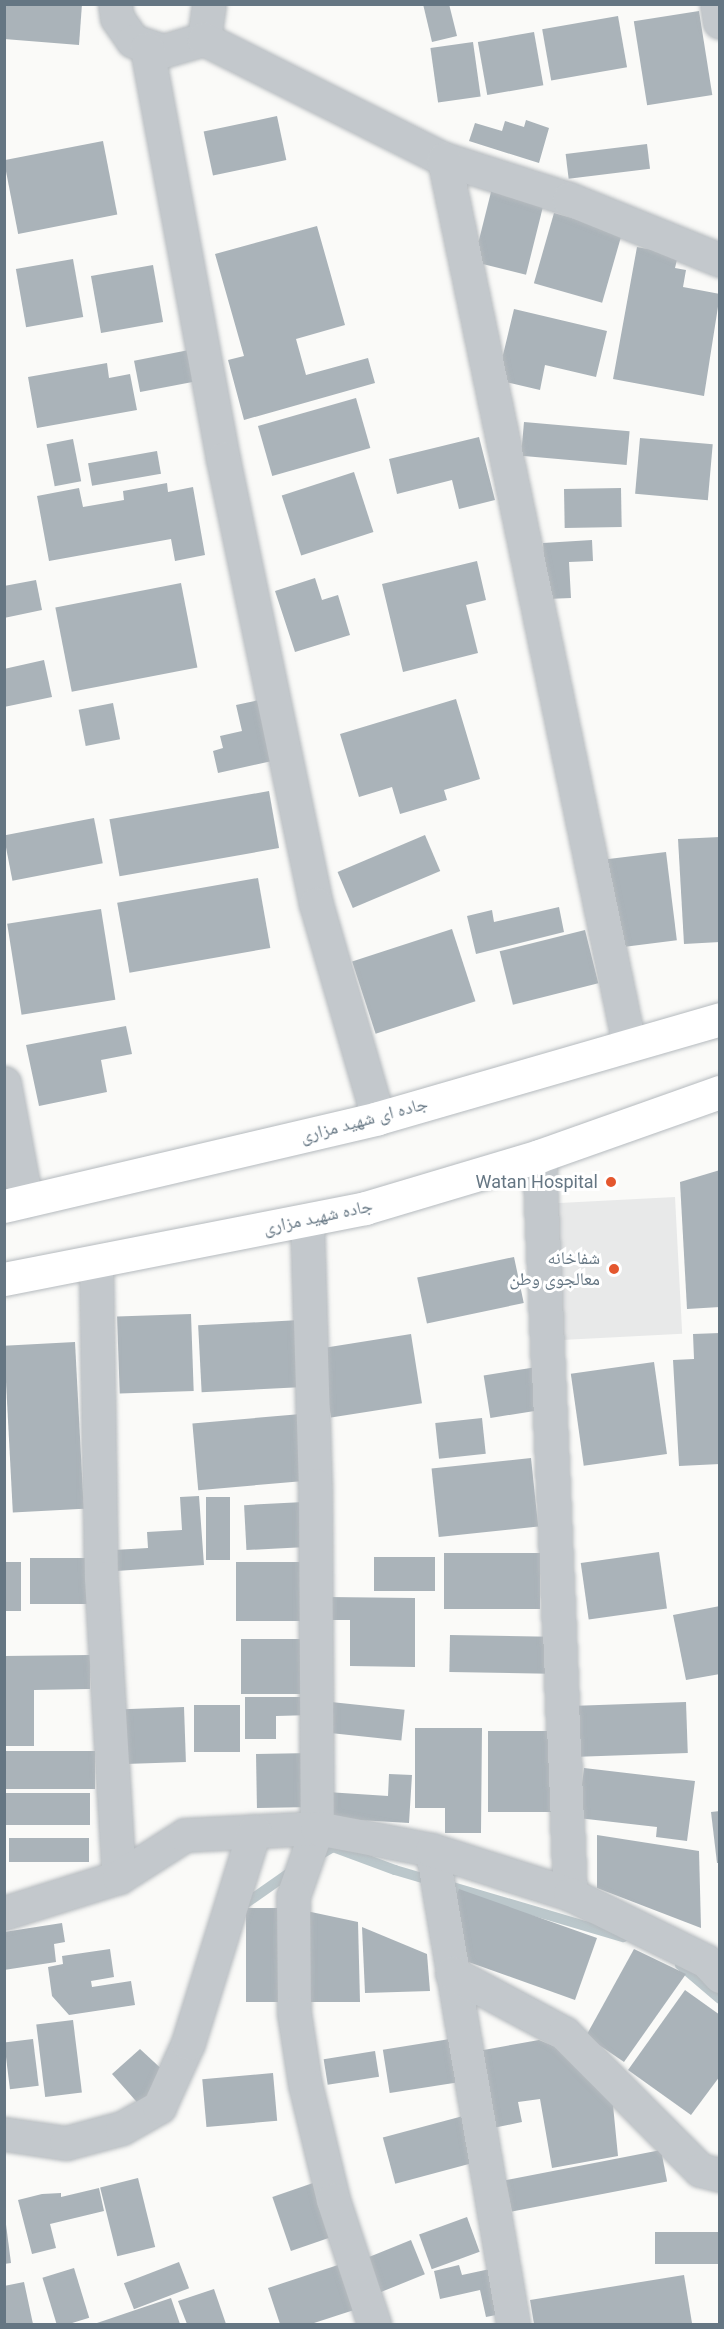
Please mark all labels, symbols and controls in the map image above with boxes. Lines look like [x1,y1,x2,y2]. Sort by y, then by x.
street label: جاده ای شهید مزاری [298,1093,430,1147]
place label: Watan Hospital [476,1171,598,1193]
marker: Watan Hospital [602,1173,620,1191]
street label: جاده شهید مزاری [261,1195,375,1239]
place label: شفاخانه معالجوی وطن [509,1248,600,1290]
marker: شفاخانه معالجوی وطن [605,1260,623,1278]

